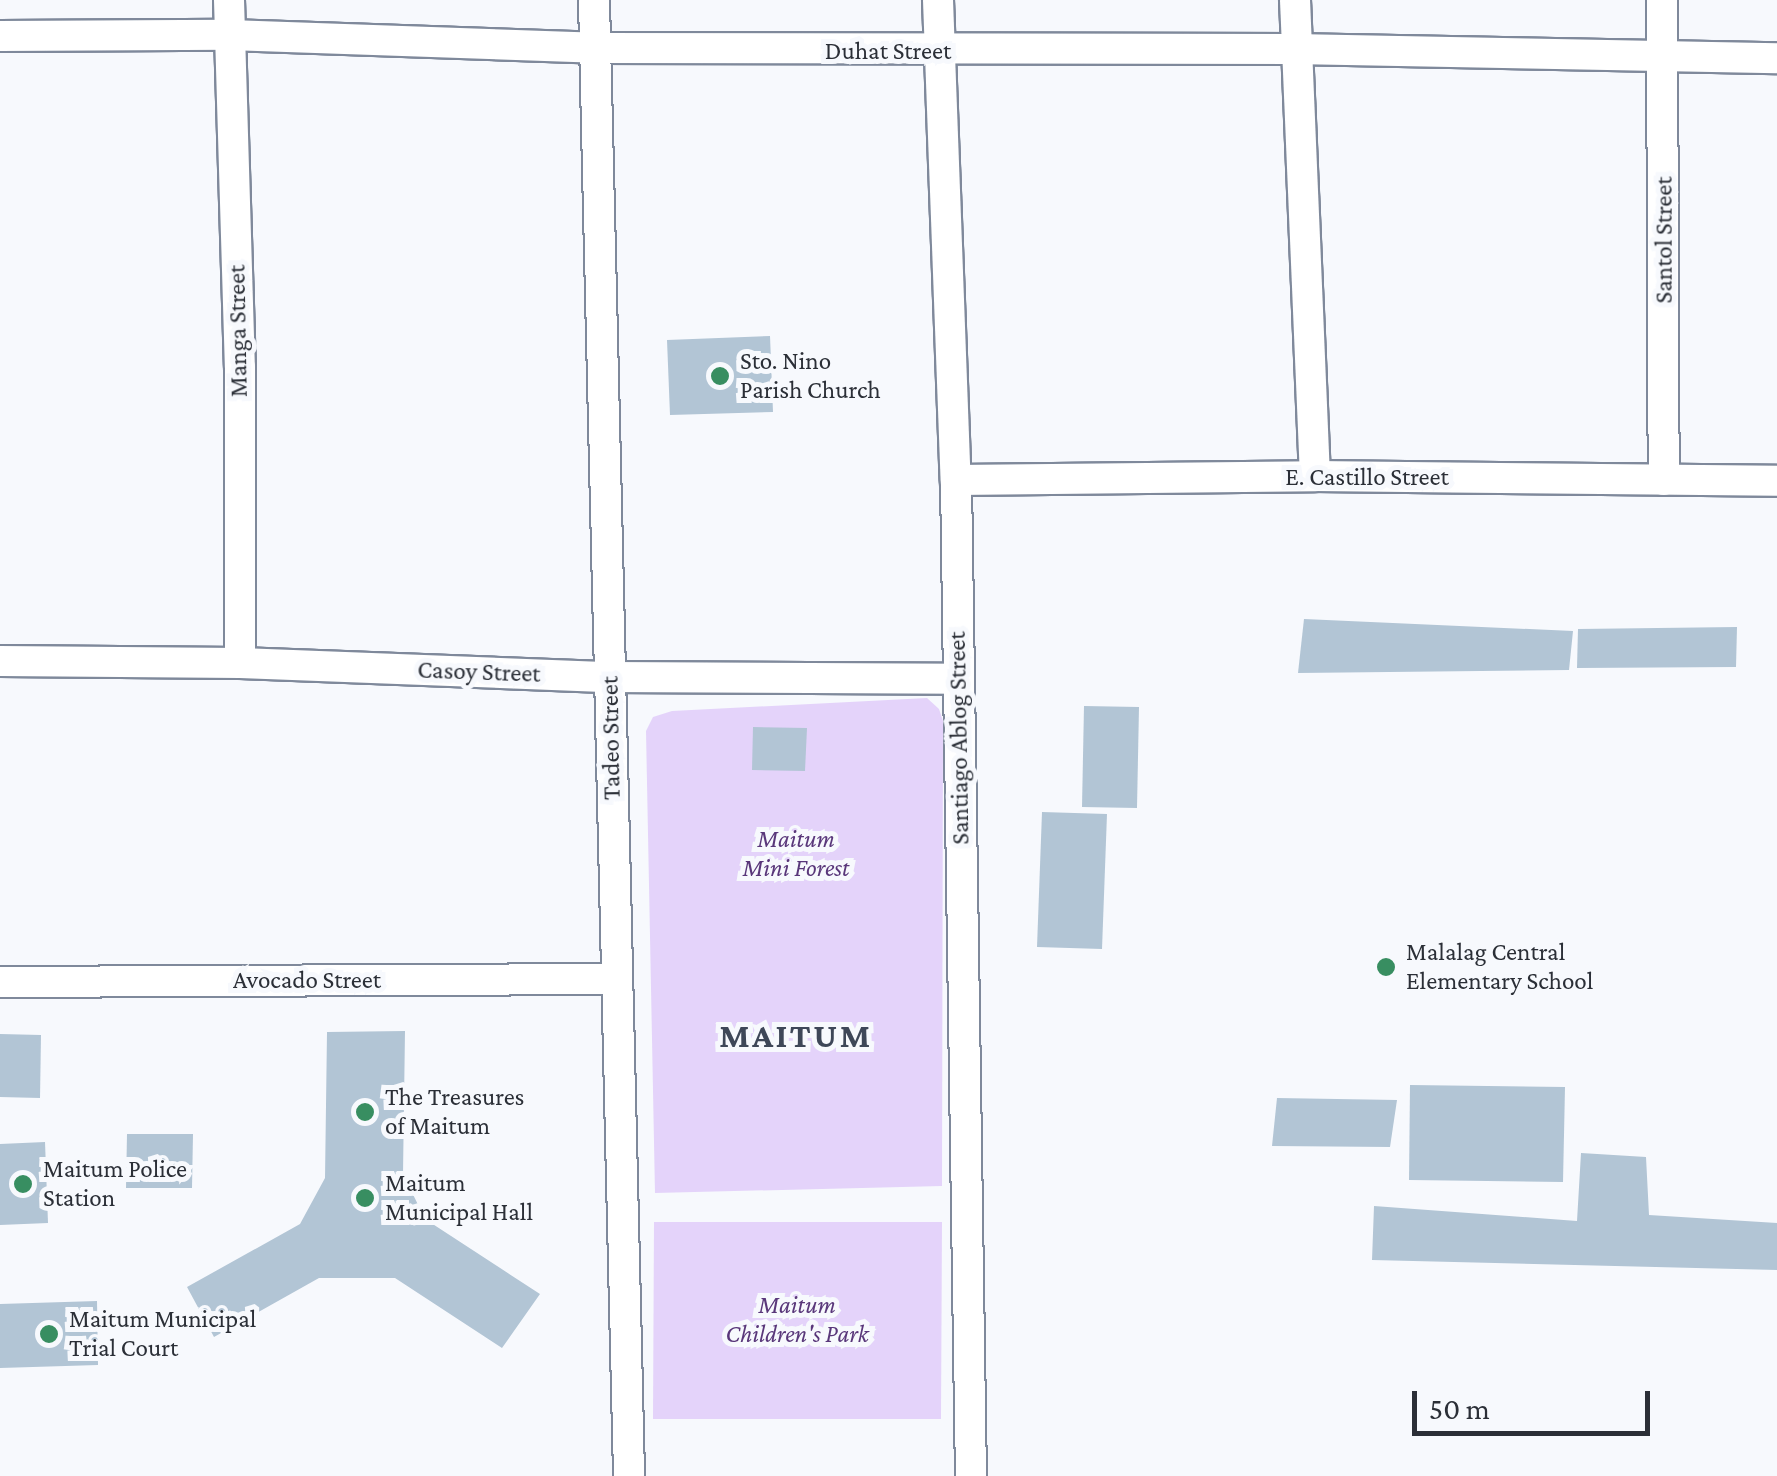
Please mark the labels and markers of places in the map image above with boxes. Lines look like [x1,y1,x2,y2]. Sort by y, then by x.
place label: Sto. Nino Parish Church [740,347,881,406]
marker: Sto. Nino Parish Church [709,365,731,387]
place label: Malalag Central Elementary School [1406,938,1593,997]
marker: Malalag Central Elementary School [1375,956,1397,978]
place label: The Treasures of Maitum [385,1083,524,1142]
marker: The Treasures of Maitum [354,1101,376,1123]
place label: Maitum Police Station [43,1155,187,1214]
place label: Maitum Municipal Hall [385,1169,533,1228]
marker: Maitum Police Station [12,1173,34,1195]
marker: Maitum Municipal Hall [354,1187,376,1209]
place label: Maitum Municipal Trial Court [69,1305,256,1364]
marker: Maitum Municipal Trial Court [38,1323,60,1345]

